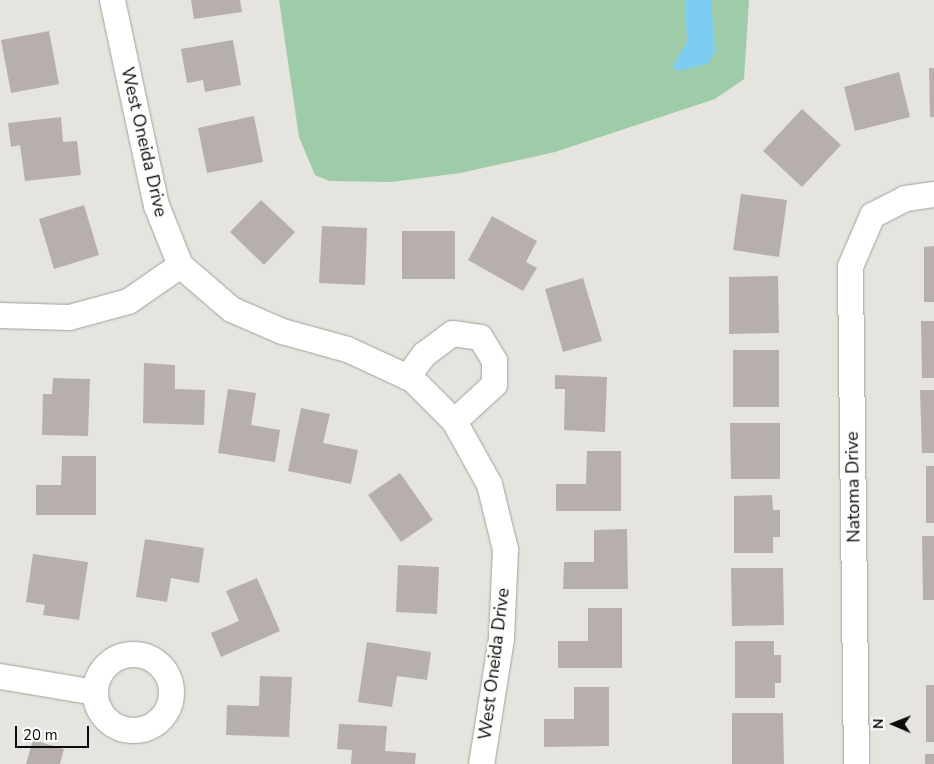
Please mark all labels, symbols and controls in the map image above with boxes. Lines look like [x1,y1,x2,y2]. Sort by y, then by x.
street label: West Oneida Drive [116,65,172,219]
street label: Natoma Drive [841,431,865,543]
street label: West Oneida Drive [474,587,514,741]
north arrow [869,699,919,749]
scale bar [18,716,91,748]
text: N [869,718,888,729]
text: 20 m [23,725,58,745]

